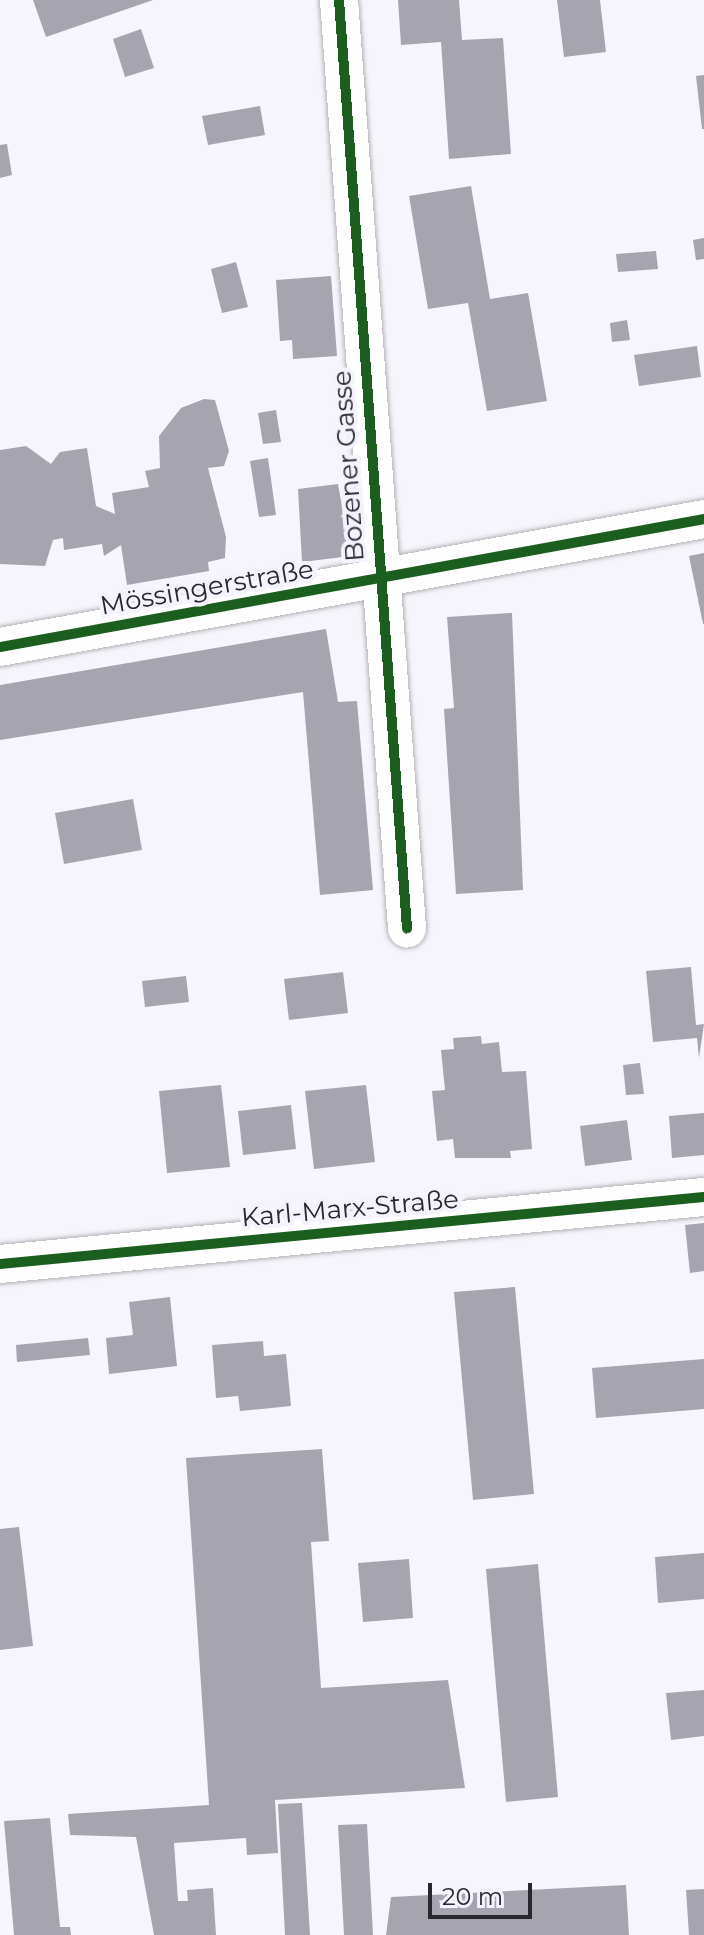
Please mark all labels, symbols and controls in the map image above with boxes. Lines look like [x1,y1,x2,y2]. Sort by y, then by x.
street label: Bozener Gasse [327,369,371,563]
street label: Mössingerstraße [98,554,316,622]
street label: Karl-Marx-Straße [240,1184,460,1234]
scale bar [432,1867,536,1917]
text: 20 m [442,1882,503,1911]

